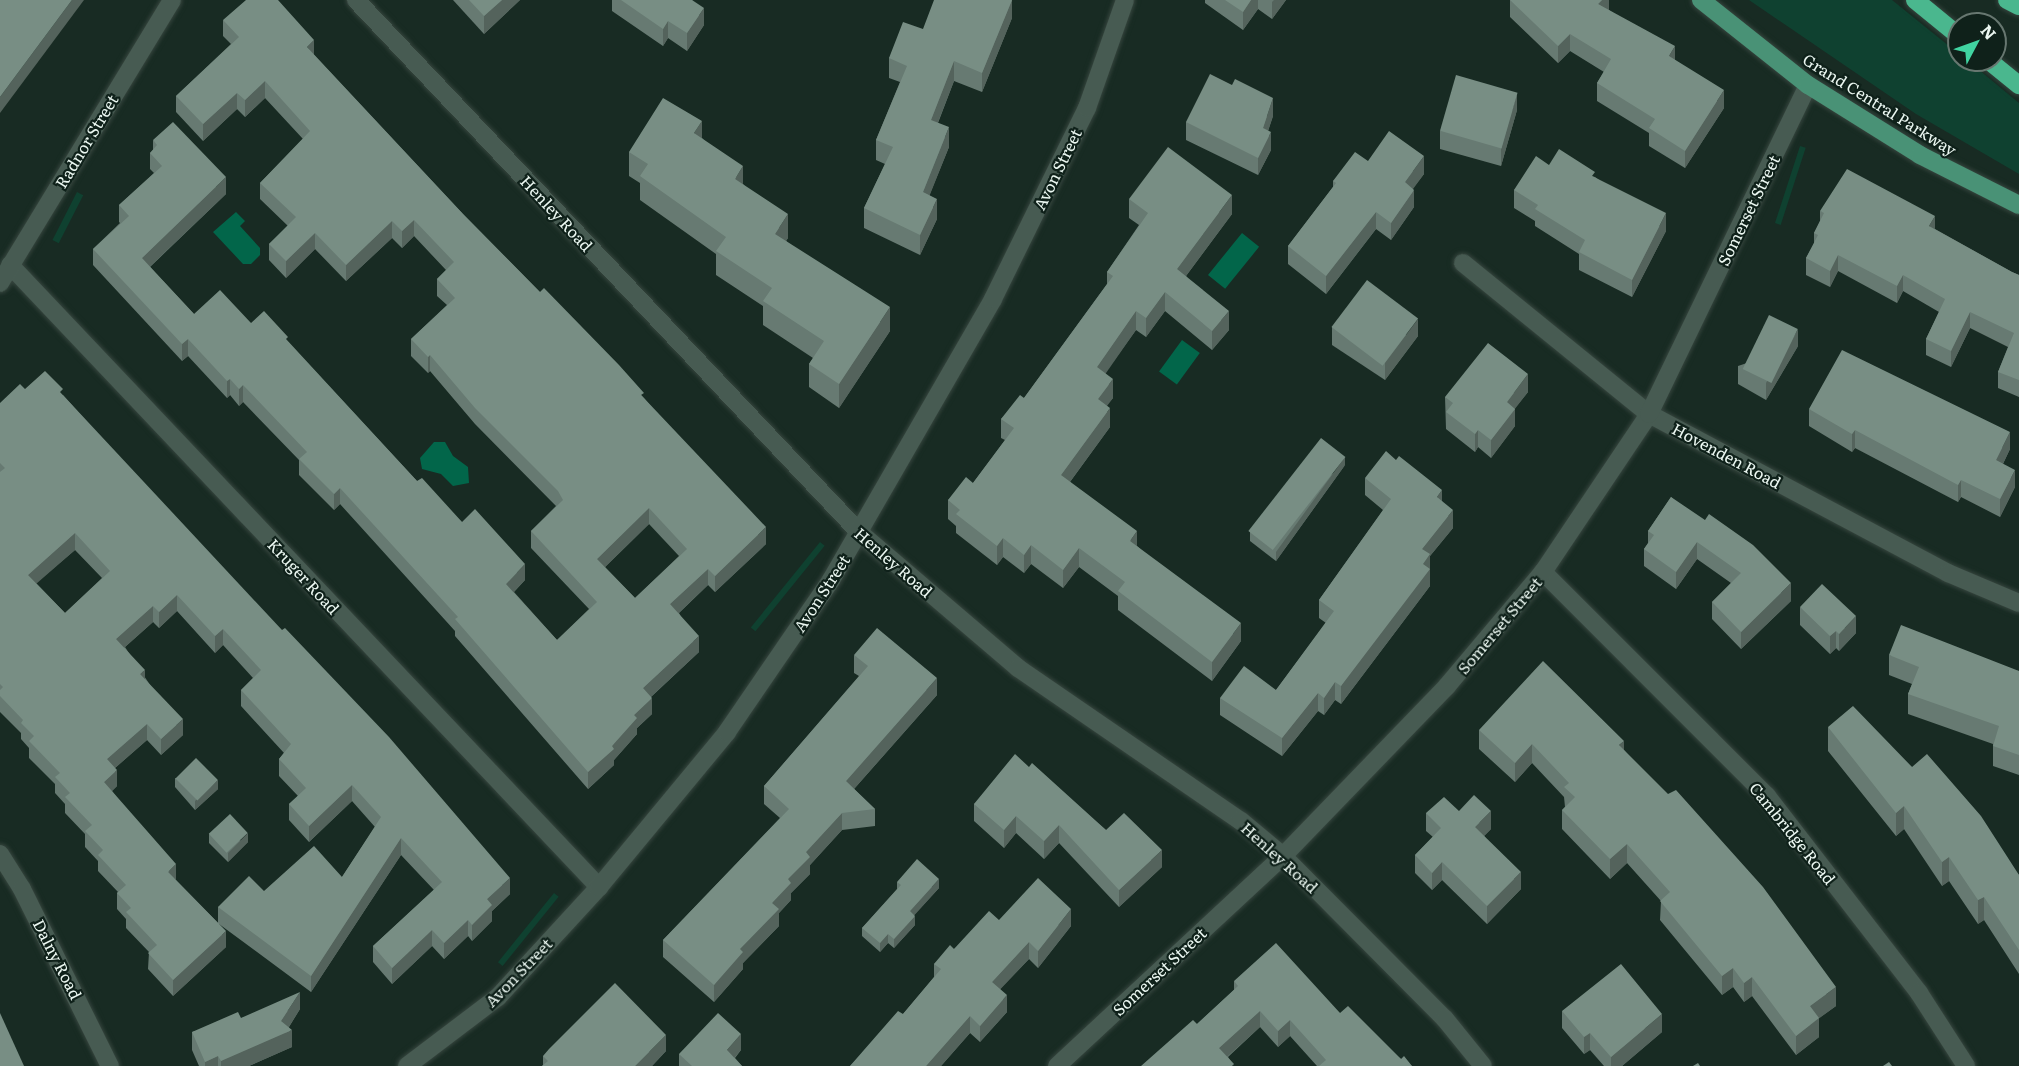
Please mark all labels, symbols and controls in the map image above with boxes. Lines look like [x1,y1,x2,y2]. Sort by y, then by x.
north arrow [1947,12,2007,72]
text: N [1976,19,2003,44]
street label: Grand Central Parkway [1800,49,1960,159]
street label: Radnor Street [51,91,121,191]
street label: Avon Street [1029,125,1085,213]
street label: Somerset Street [1713,152,1783,268]
street label: Henley Road [517,171,597,255]
street label: Hovenden Road [1669,418,1785,492]
street label: Henley Road [851,523,937,601]
street label: Kruger Road [264,534,344,618]
street label: Avon Street [789,551,853,635]
street label: Somerset Street [1453,573,1545,677]
street label: Cambridge Road [1746,778,1840,888]
street label: Henley Road [1238,818,1322,896]
street label: Dalny Road [30,916,86,1002]
street label: Somerset Street [1108,923,1210,1019]
street label: Avon Street [480,934,556,1010]

